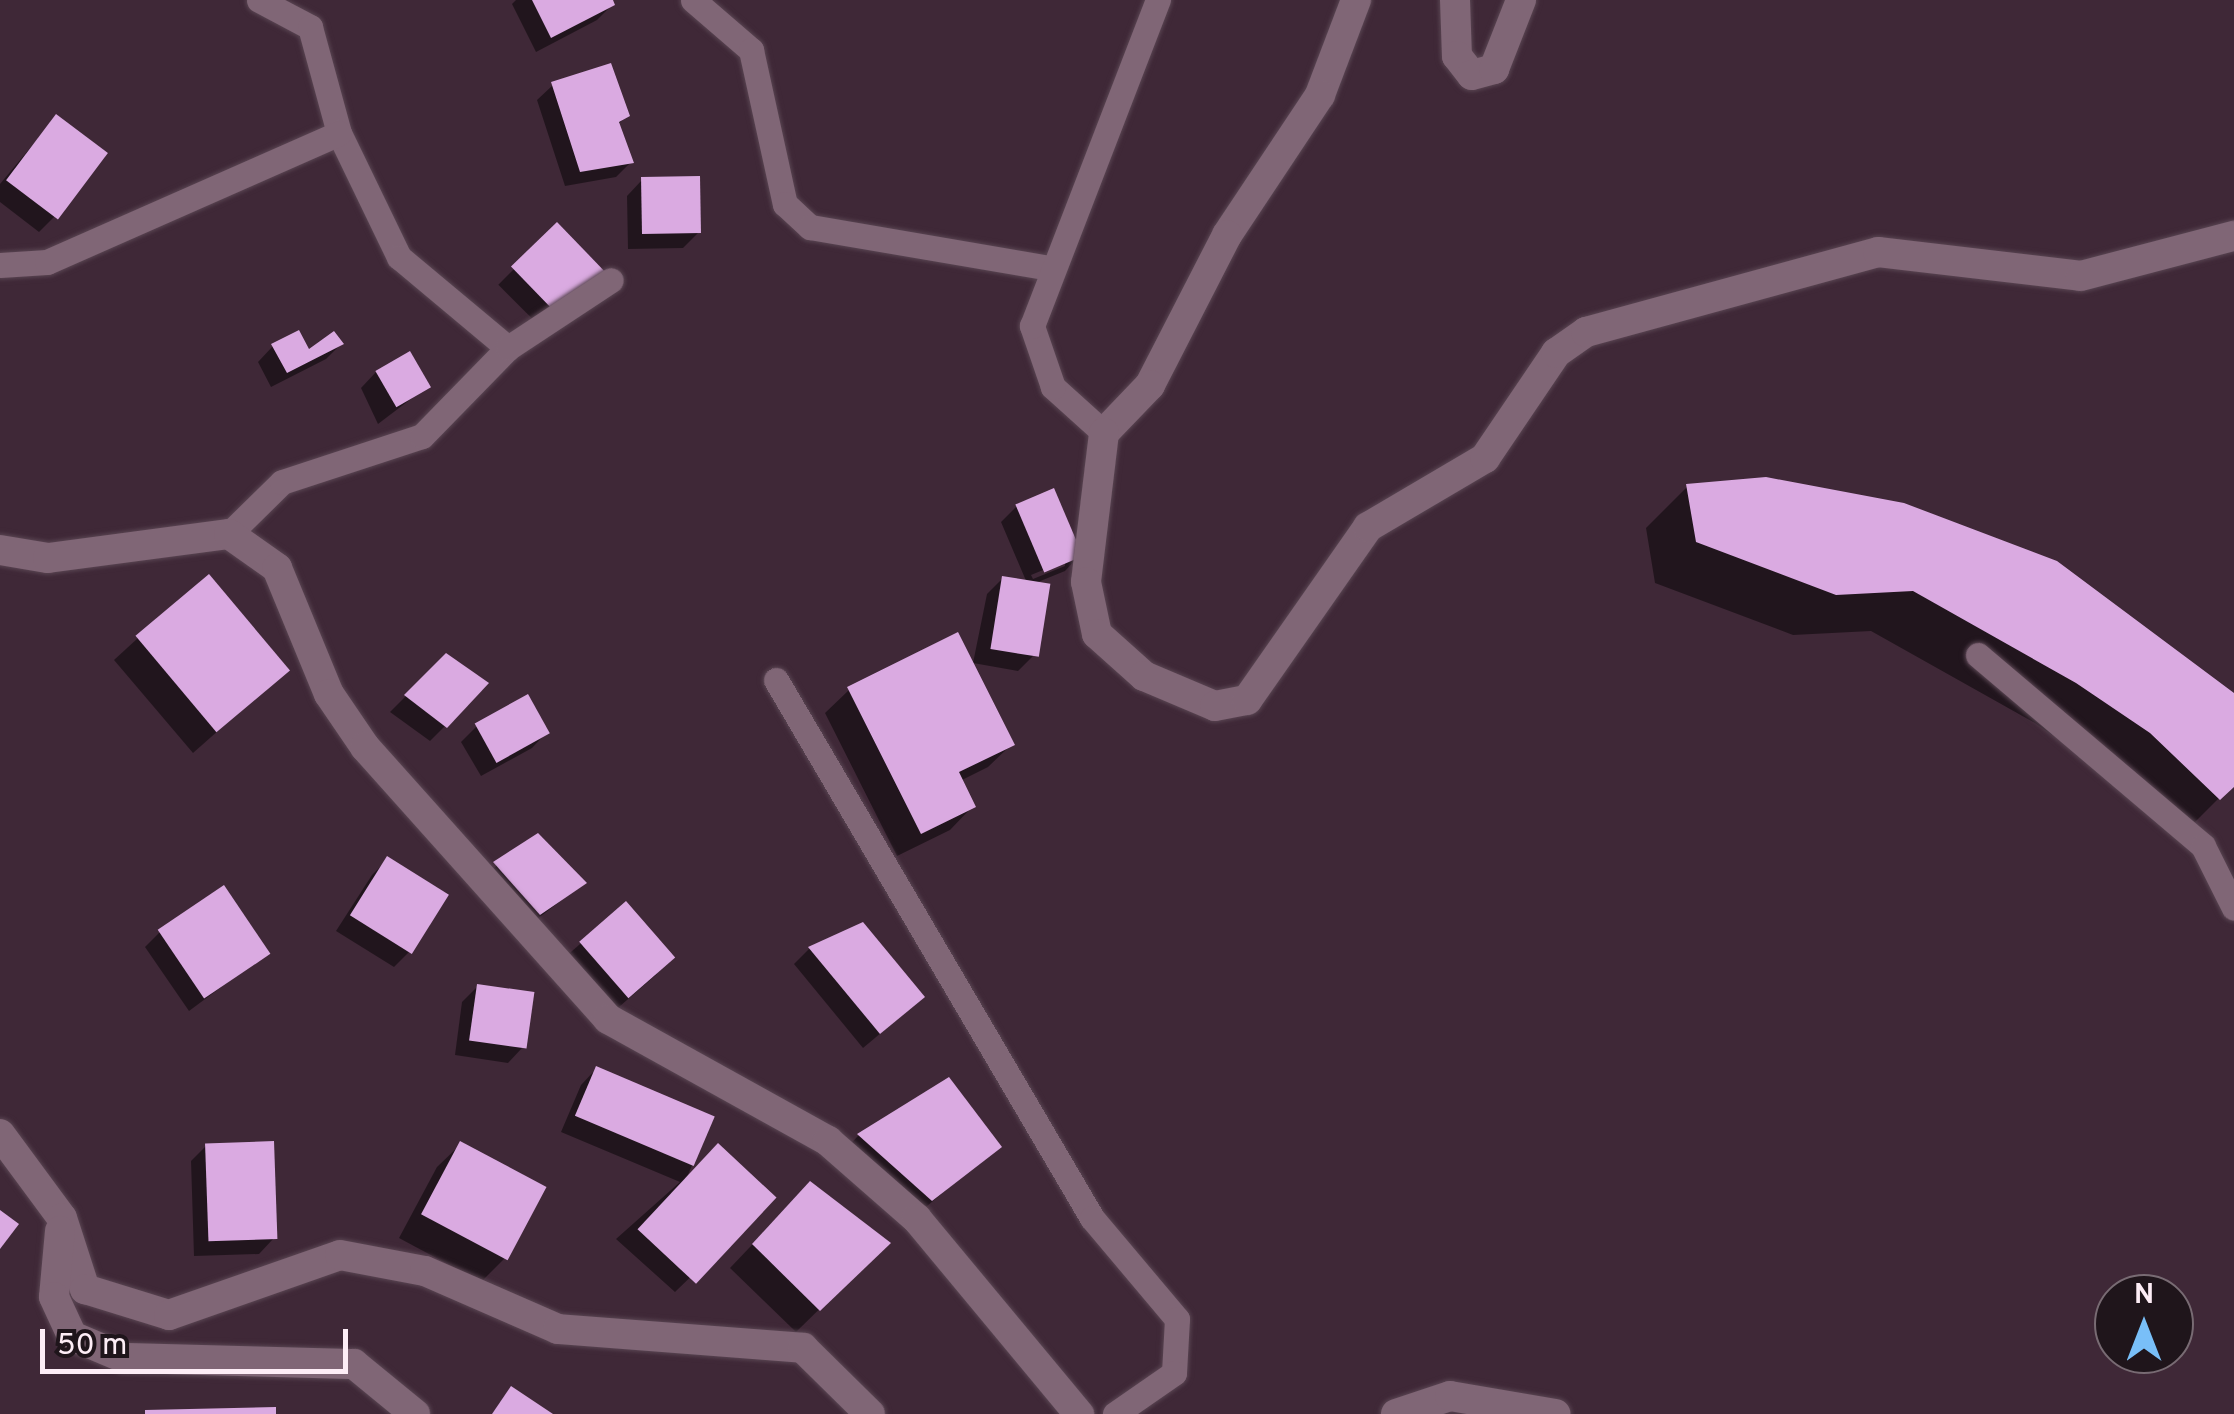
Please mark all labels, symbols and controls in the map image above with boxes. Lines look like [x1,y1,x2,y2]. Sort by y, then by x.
north arrow [2094,1274,2194,1374]
text: N [2134,1278,2154,1314]
scale bar [45,1309,352,1371]
text: 50 m [57,1328,127,1365]

